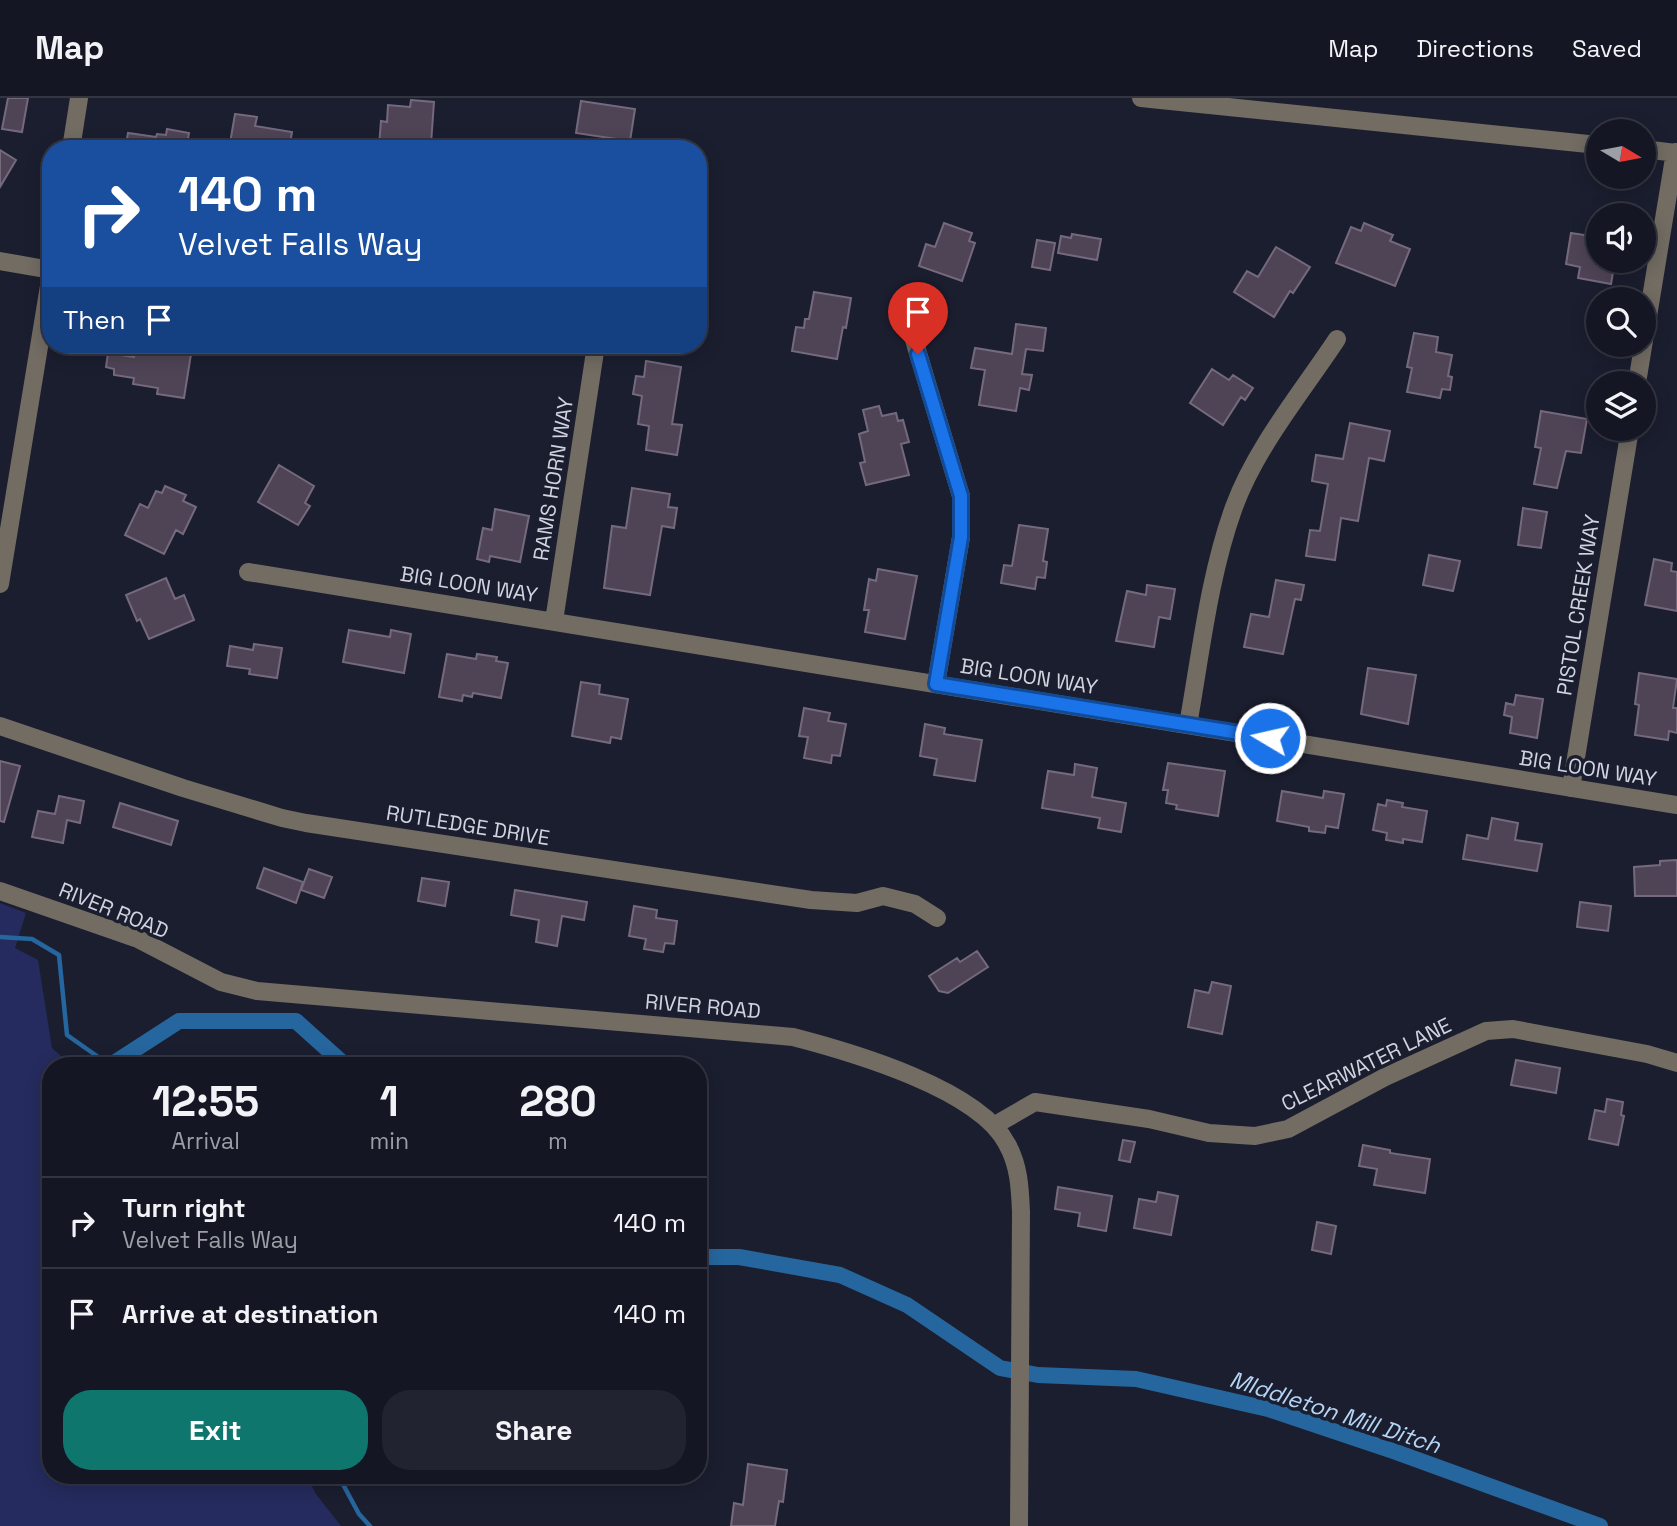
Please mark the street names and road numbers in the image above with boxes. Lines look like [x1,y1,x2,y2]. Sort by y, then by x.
street label: RAMS HORN WAY [527,395,579,563]
street label: PISTOL CREEK WAY [1550,512,1606,697]
street label: BIG LOON WAY [398,560,540,608]
street label: BIG LOON WAY [958,652,1100,700]
street label: BIG LOON WAY [1517,744,1659,792]
street label: RUTLEDGE DRIVE [384,799,552,851]
street label: RIVER ROAD [55,876,173,944]
street label: RIVER ROAD [644,987,762,1025]
street label: CLEARWATER LANE [1276,1011,1456,1117]

